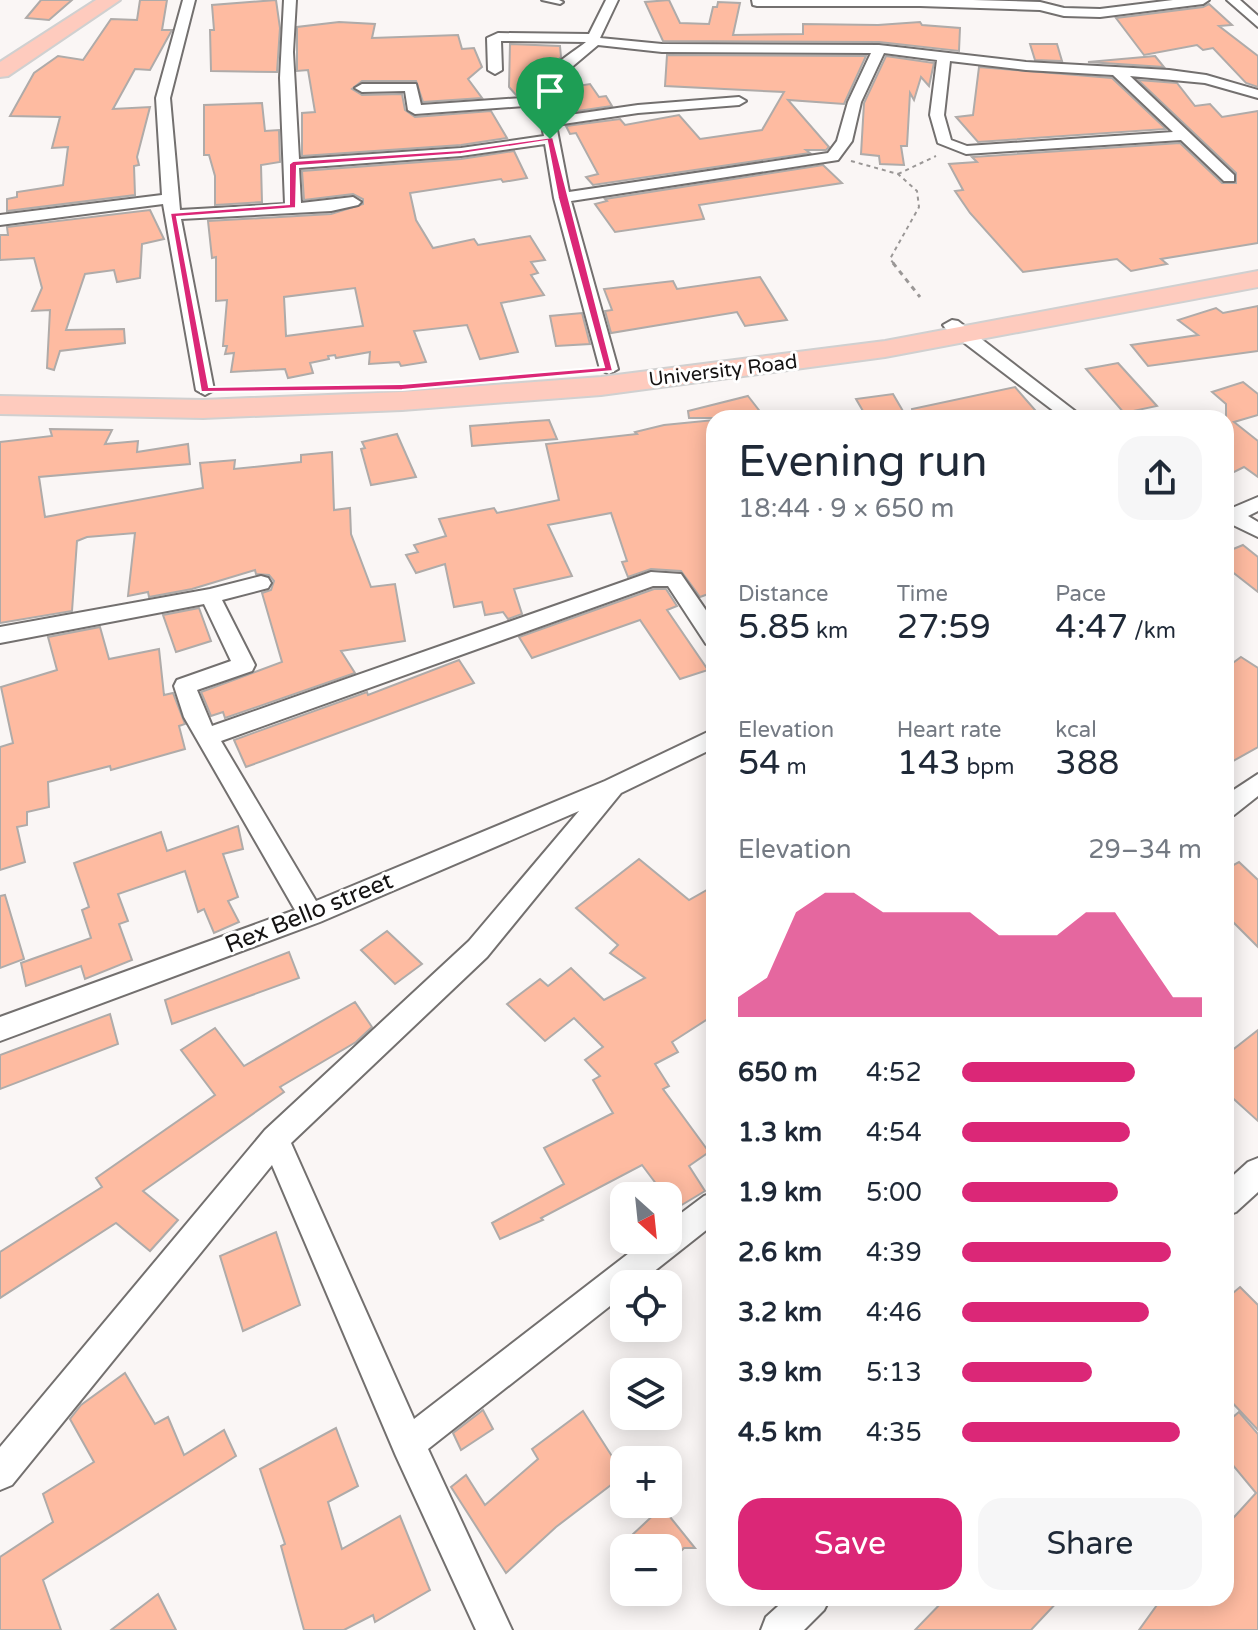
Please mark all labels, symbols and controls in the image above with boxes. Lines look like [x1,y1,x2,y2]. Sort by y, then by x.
pin [516,57,584,139]
icon: arrive [528,69,572,113]
street label: University Road [647,350,799,392]
text: Evening run [738,436,987,489]
button: share [1118,436,1202,520]
text: 18:44 · 9 × 650 m [738,493,954,524]
text: Distance [738,581,829,607]
text: Time [897,581,948,607]
text: Pace [1055,581,1106,607]
text: 5.85 [738,607,810,648]
text: 27:59 [897,607,991,648]
text: 4:47 [1055,607,1128,648]
text: km [810,618,848,644]
text: /km [1128,618,1176,644]
text: Elevation [738,717,834,743]
text: Heart rate [897,717,1002,743]
text: kcal [1055,717,1097,743]
text: 54 [738,743,781,784]
text: 143 [897,743,961,784]
text: 388 [1055,743,1119,784]
text: m [781,754,807,780]
text: bpm [961,754,1014,780]
text: Elevation [738,834,852,865]
text: 29–34 m [1088,834,1202,865]
street label: Rex Bello street [221,866,397,960]
text: 650 m [738,1057,818,1088]
text: 4:52 [866,1057,922,1088]
text: 1.3 km [738,1117,822,1148]
text: 4:54 [866,1117,922,1148]
text: 1.9 km [738,1177,822,1208]
text: 5:00 [866,1177,922,1208]
north arrow [610,1182,682,1254]
map controls [610,1182,682,1606]
text: 2.6 km [738,1237,822,1268]
text: 4:39 [866,1237,922,1268]
button: locate [610,1270,682,1342]
text: 3.2 km [738,1297,822,1328]
text: 4:46 [866,1297,922,1328]
text: 3.9 km [738,1357,822,1388]
text: 5:13 [866,1357,922,1388]
button: layers [610,1358,682,1430]
text: 4.5 km [738,1417,822,1448]
text: 4:35 [866,1417,922,1448]
button: + [610,1446,682,1518]
button: Save [738,1498,962,1590]
button: Share [978,1498,1202,1590]
button: − [610,1534,682,1606]

